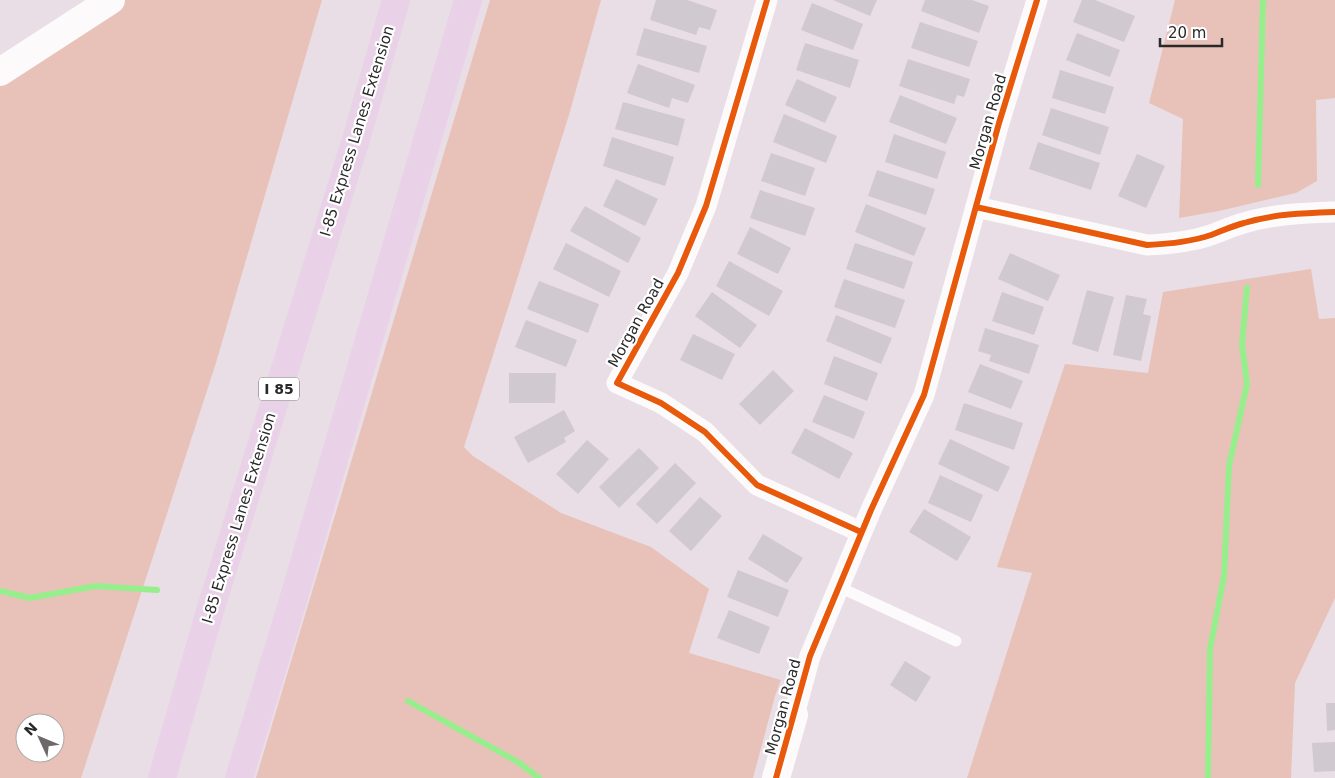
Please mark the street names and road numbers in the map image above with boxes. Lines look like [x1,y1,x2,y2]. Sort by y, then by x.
street label: I-85 Express Lanes Extension [316,23,398,239]
street label: Morgan Road [966,72,1010,172]
street label: Morgan Road [604,275,668,371]
road number: I 85 [259,378,299,400]
street label: I-85 Express Lanes Extension [198,410,280,626]
street label: Morgan Road [762,657,804,757]

